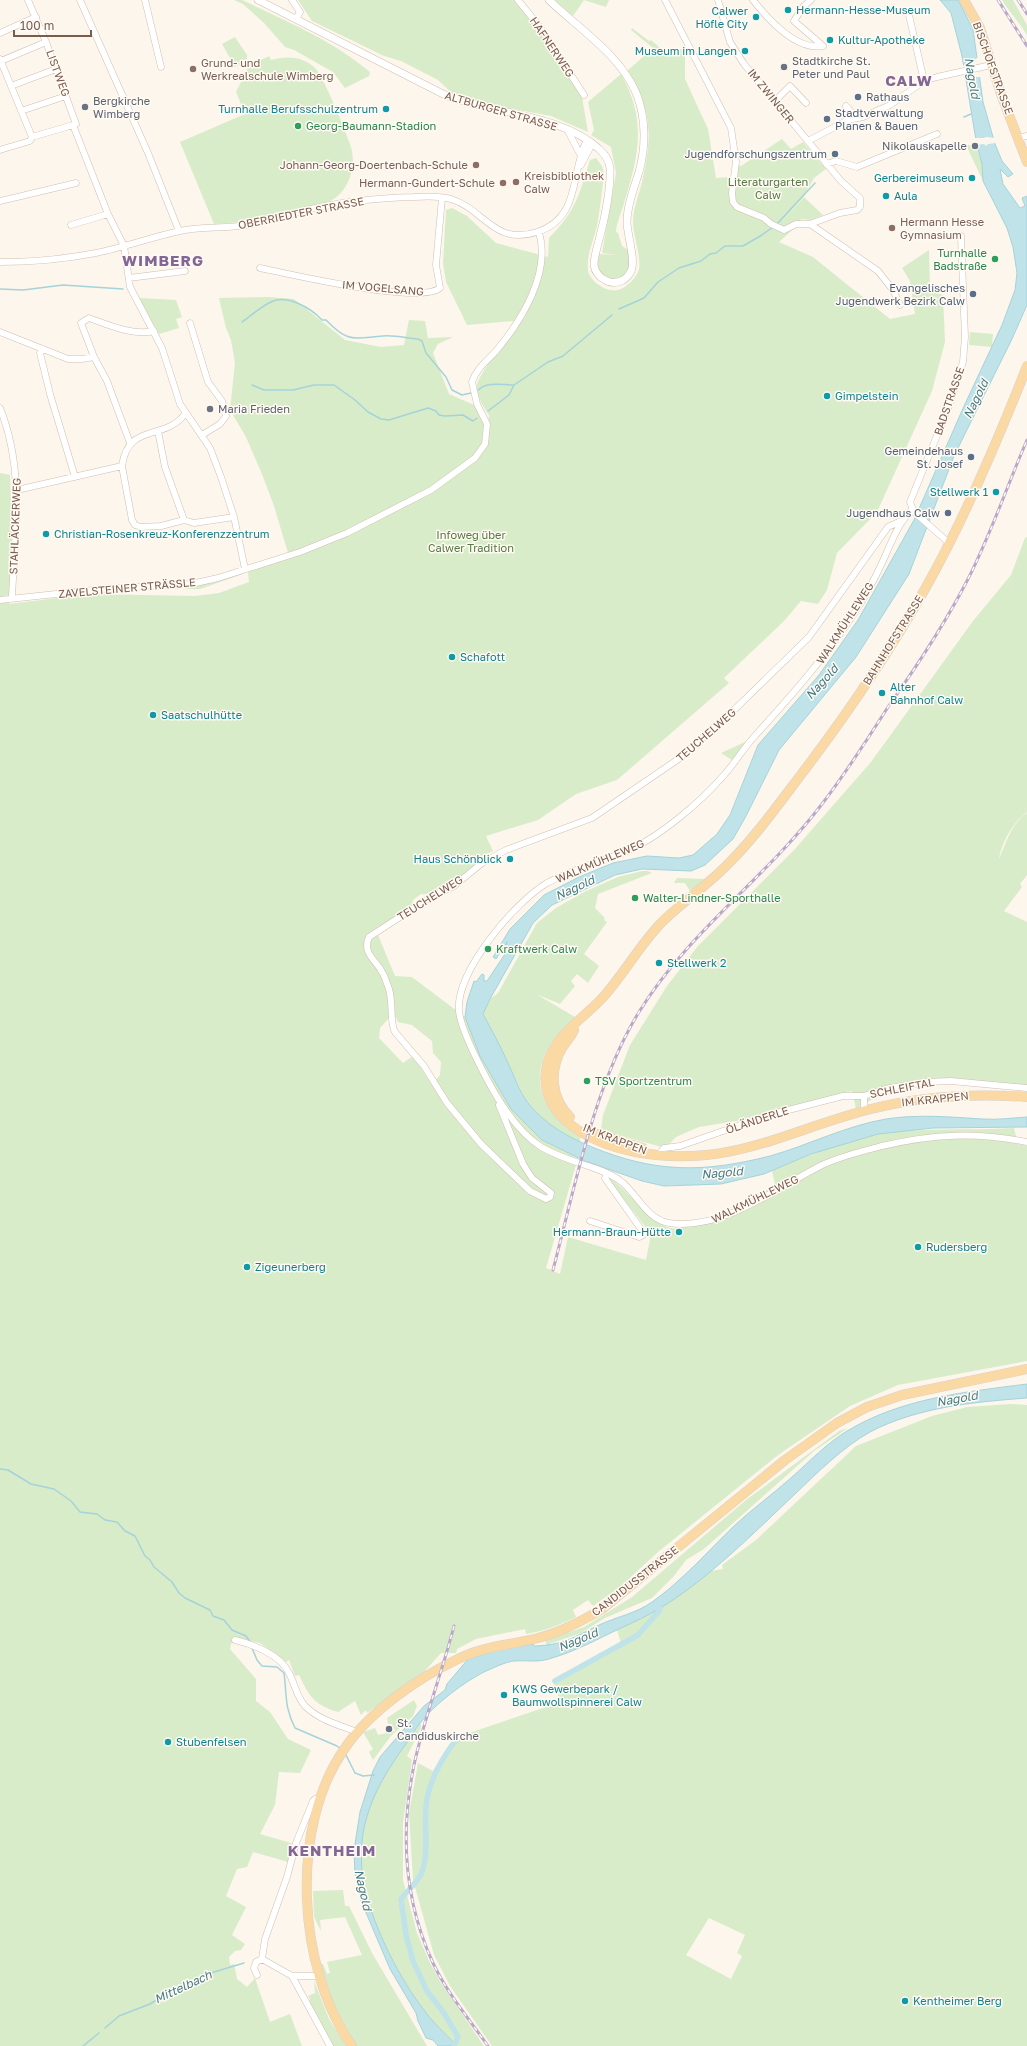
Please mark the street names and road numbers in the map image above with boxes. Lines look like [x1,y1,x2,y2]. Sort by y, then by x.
street label: HAFNERWEG [528,14,577,79]
street label: BISCHOFSTRASSE [971,20,1016,116]
street label: LISTWEG [44,48,73,98]
street label: IM ZWINGER [745,66,797,126]
street label: ALTBURGER STRASSE [443,88,559,133]
street label: OBERRIEDTER STRASSE [237,194,365,231]
street label: IM VOGELSANG [342,277,425,298]
street label: BADSTRASSE [931,365,966,437]
street label: STAHLÄCKERWEG [6,477,23,574]
street label: ZAVELSTEINER STRÄSSLE [58,575,196,600]
street label: WALKMÜHLEWEG [813,579,876,666]
street label: BAHNHOFSTRASSE [860,592,926,687]
street label: TEUCHELWEG [673,705,738,764]
street label: WALKMÜHLEWEG [554,836,646,885]
street label: TEUCHELWEG [395,872,465,923]
street label: SCHLEIFTAL [868,1075,936,1100]
street label: IM KRAPPEN [901,1089,969,1108]
street label: ÖLÄNDERLE [724,1103,790,1136]
street label: IM KRAPPEN [581,1120,649,1157]
street label: WALKMÜHLEWEG [709,1172,801,1225]
street label: CANDIDUSSTRASSE [589,1543,681,1618]

